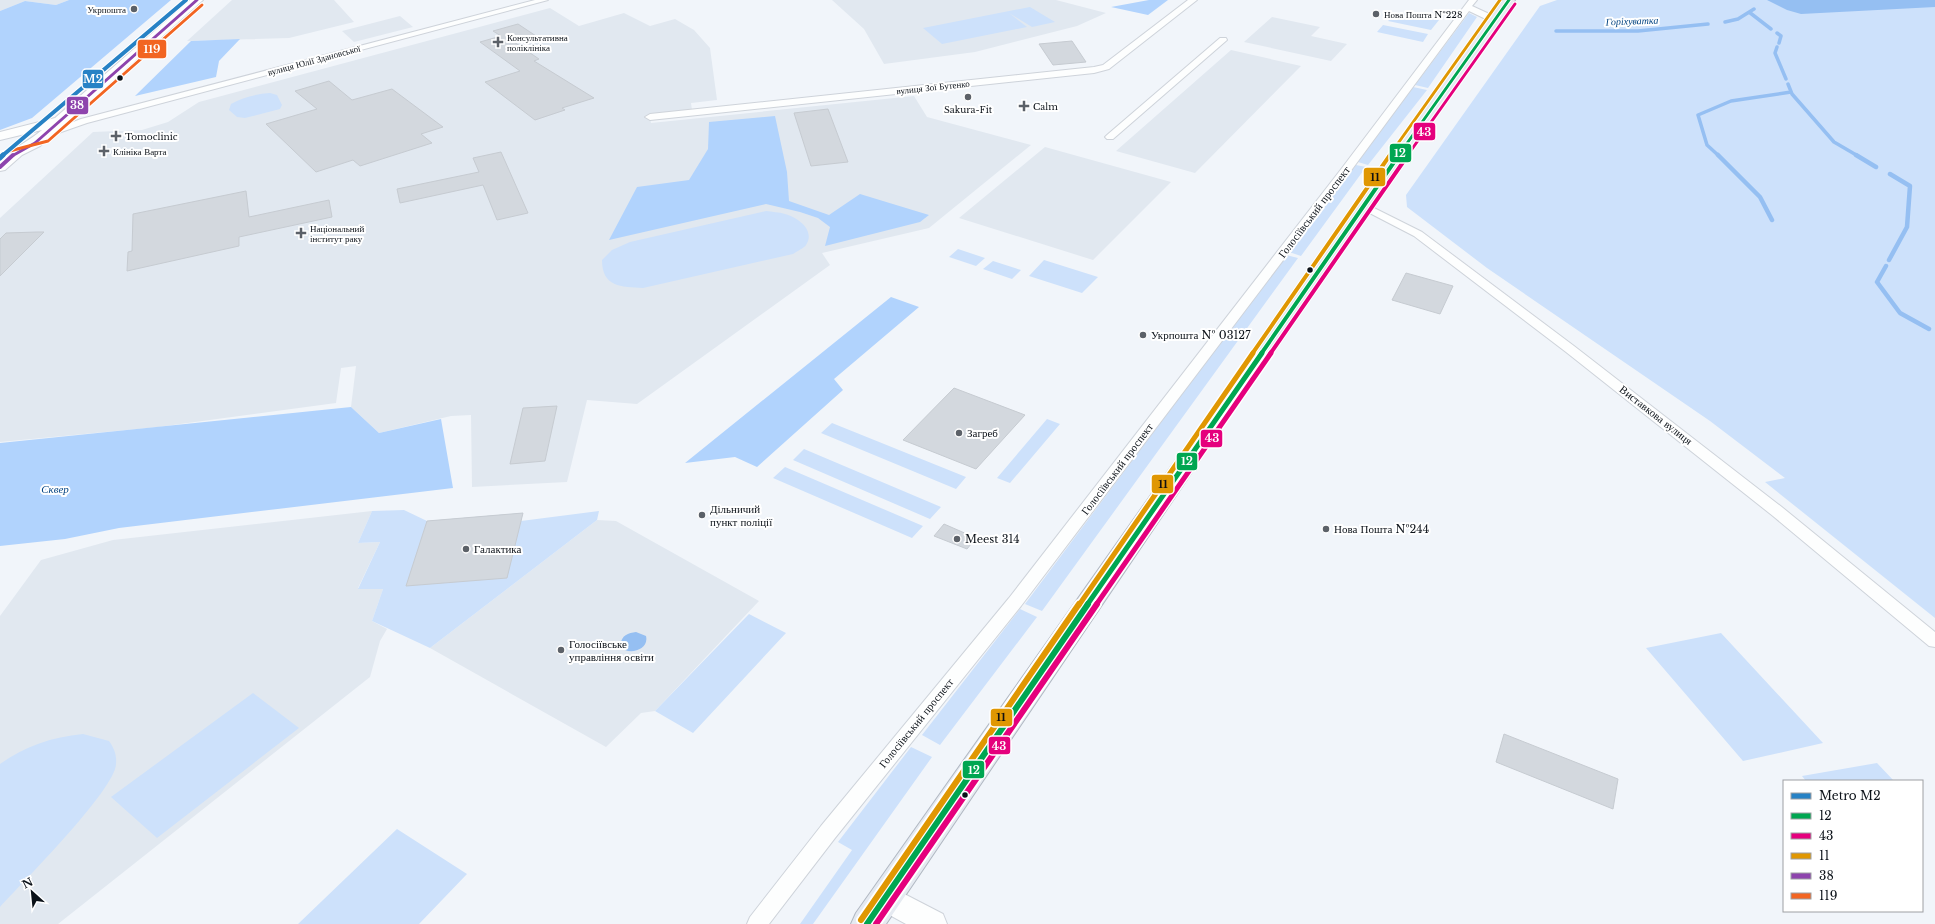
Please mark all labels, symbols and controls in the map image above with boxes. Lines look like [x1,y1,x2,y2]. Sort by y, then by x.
place label: Укрпошта [87,4,126,15]
marker: Укрпошта [129,4,139,14]
marker: Нова Пошта №228 [1371,9,1381,19]
place label: Нова Пошта №228 [1384,9,1462,20]
water label: Горіхуватка [1604,14,1659,28]
place label: Консультативна поліклініка [507,32,568,53]
marker: Консультативна поліклініка [492,36,504,48]
line badge: 119 [137,39,167,59]
text: 119 [143,42,161,56]
street label: вулиця Юлії Здановської [266,42,362,78]
line badge: M2 [82,69,104,89]
text: M2 [83,72,103,86]
unlabelled marker [115,73,125,83]
street label: вулиця Зої Бутенко [896,78,971,96]
marker: Sakura-Fit [963,92,973,102]
line badge: 38 [66,96,89,115]
text: 38 [70,98,84,112]
marker: Calm [1018,100,1030,112]
place label: Calm [1033,101,1058,112]
place label: Sakura-Fit [944,104,993,115]
line badge: 43 [1413,122,1436,141]
text: 43 [1417,125,1431,139]
marker: Tomoclinic [110,130,122,142]
place label: Tomoclinic [125,131,178,142]
line badge: 12 [1389,143,1412,163]
marker: Клініка Варта [98,145,110,157]
place label: Клініка Варта [113,146,167,157]
text: 12 [1394,146,1406,160]
street label: Голосіївський проспект [1275,163,1353,261]
line badge: 11 [1363,167,1386,187]
text: 11 [1370,170,1380,184]
place label: Національний інститут раку [310,223,364,244]
marker: Національний інститут раку [295,227,307,239]
unlabelled marker [1305,265,1315,275]
place label: Укрпошта № 03127 [1151,328,1251,342]
marker: Укрпошта № 03127 [1138,330,1148,340]
street label: Виставкова вулиця [1617,382,1695,448]
street label: Голосіївський проспект [1078,420,1156,518]
place label: Загреб [967,426,998,440]
marker: Загреб [954,428,964,438]
line badge: 43 [1200,429,1223,448]
text: 43 [1205,431,1219,445]
line badge: 12 [1176,452,1198,471]
text: 12 [1181,454,1193,468]
line badge: 11 [1151,474,1174,494]
text: 11 [1158,477,1168,491]
park label: Сквер [41,482,69,496]
place label: Дільничий пункт поліції [710,502,773,529]
marker: Дільничий пункт поліції [697,510,707,520]
place label: Нова Пошта №244 [1334,522,1429,536]
marker: Нова Пошта №244 [1321,524,1331,534]
place label: Meest 314 [965,532,1020,546]
marker: Meest 314 [952,534,962,544]
place label: Галактика [474,542,522,556]
marker: Галактика [461,544,471,554]
place label: Голосіївське управління освіти [569,637,654,664]
marker: Голосіївське управління освіти [556,645,566,655]
street label: Голосіївський проспект [876,675,957,771]
line badge: 11 [990,708,1013,727]
text: 11 [996,710,1006,724]
line badge: 43 [988,736,1011,755]
text: 43 [992,739,1006,753]
line badge: 12 [962,760,985,779]
text: 12 [968,763,980,777]
legend [1783,780,1923,912]
text: Metro M2 [1819,788,1881,803]
unlabelled marker [960,790,970,800]
text: 12 [1819,808,1832,823]
text: 43 [1819,828,1833,843]
text: 11 [1819,848,1830,863]
text: 38 [1819,868,1834,883]
north arrow [12,872,52,912]
text: N [20,874,36,892]
text: 119 [1819,888,1837,903]

